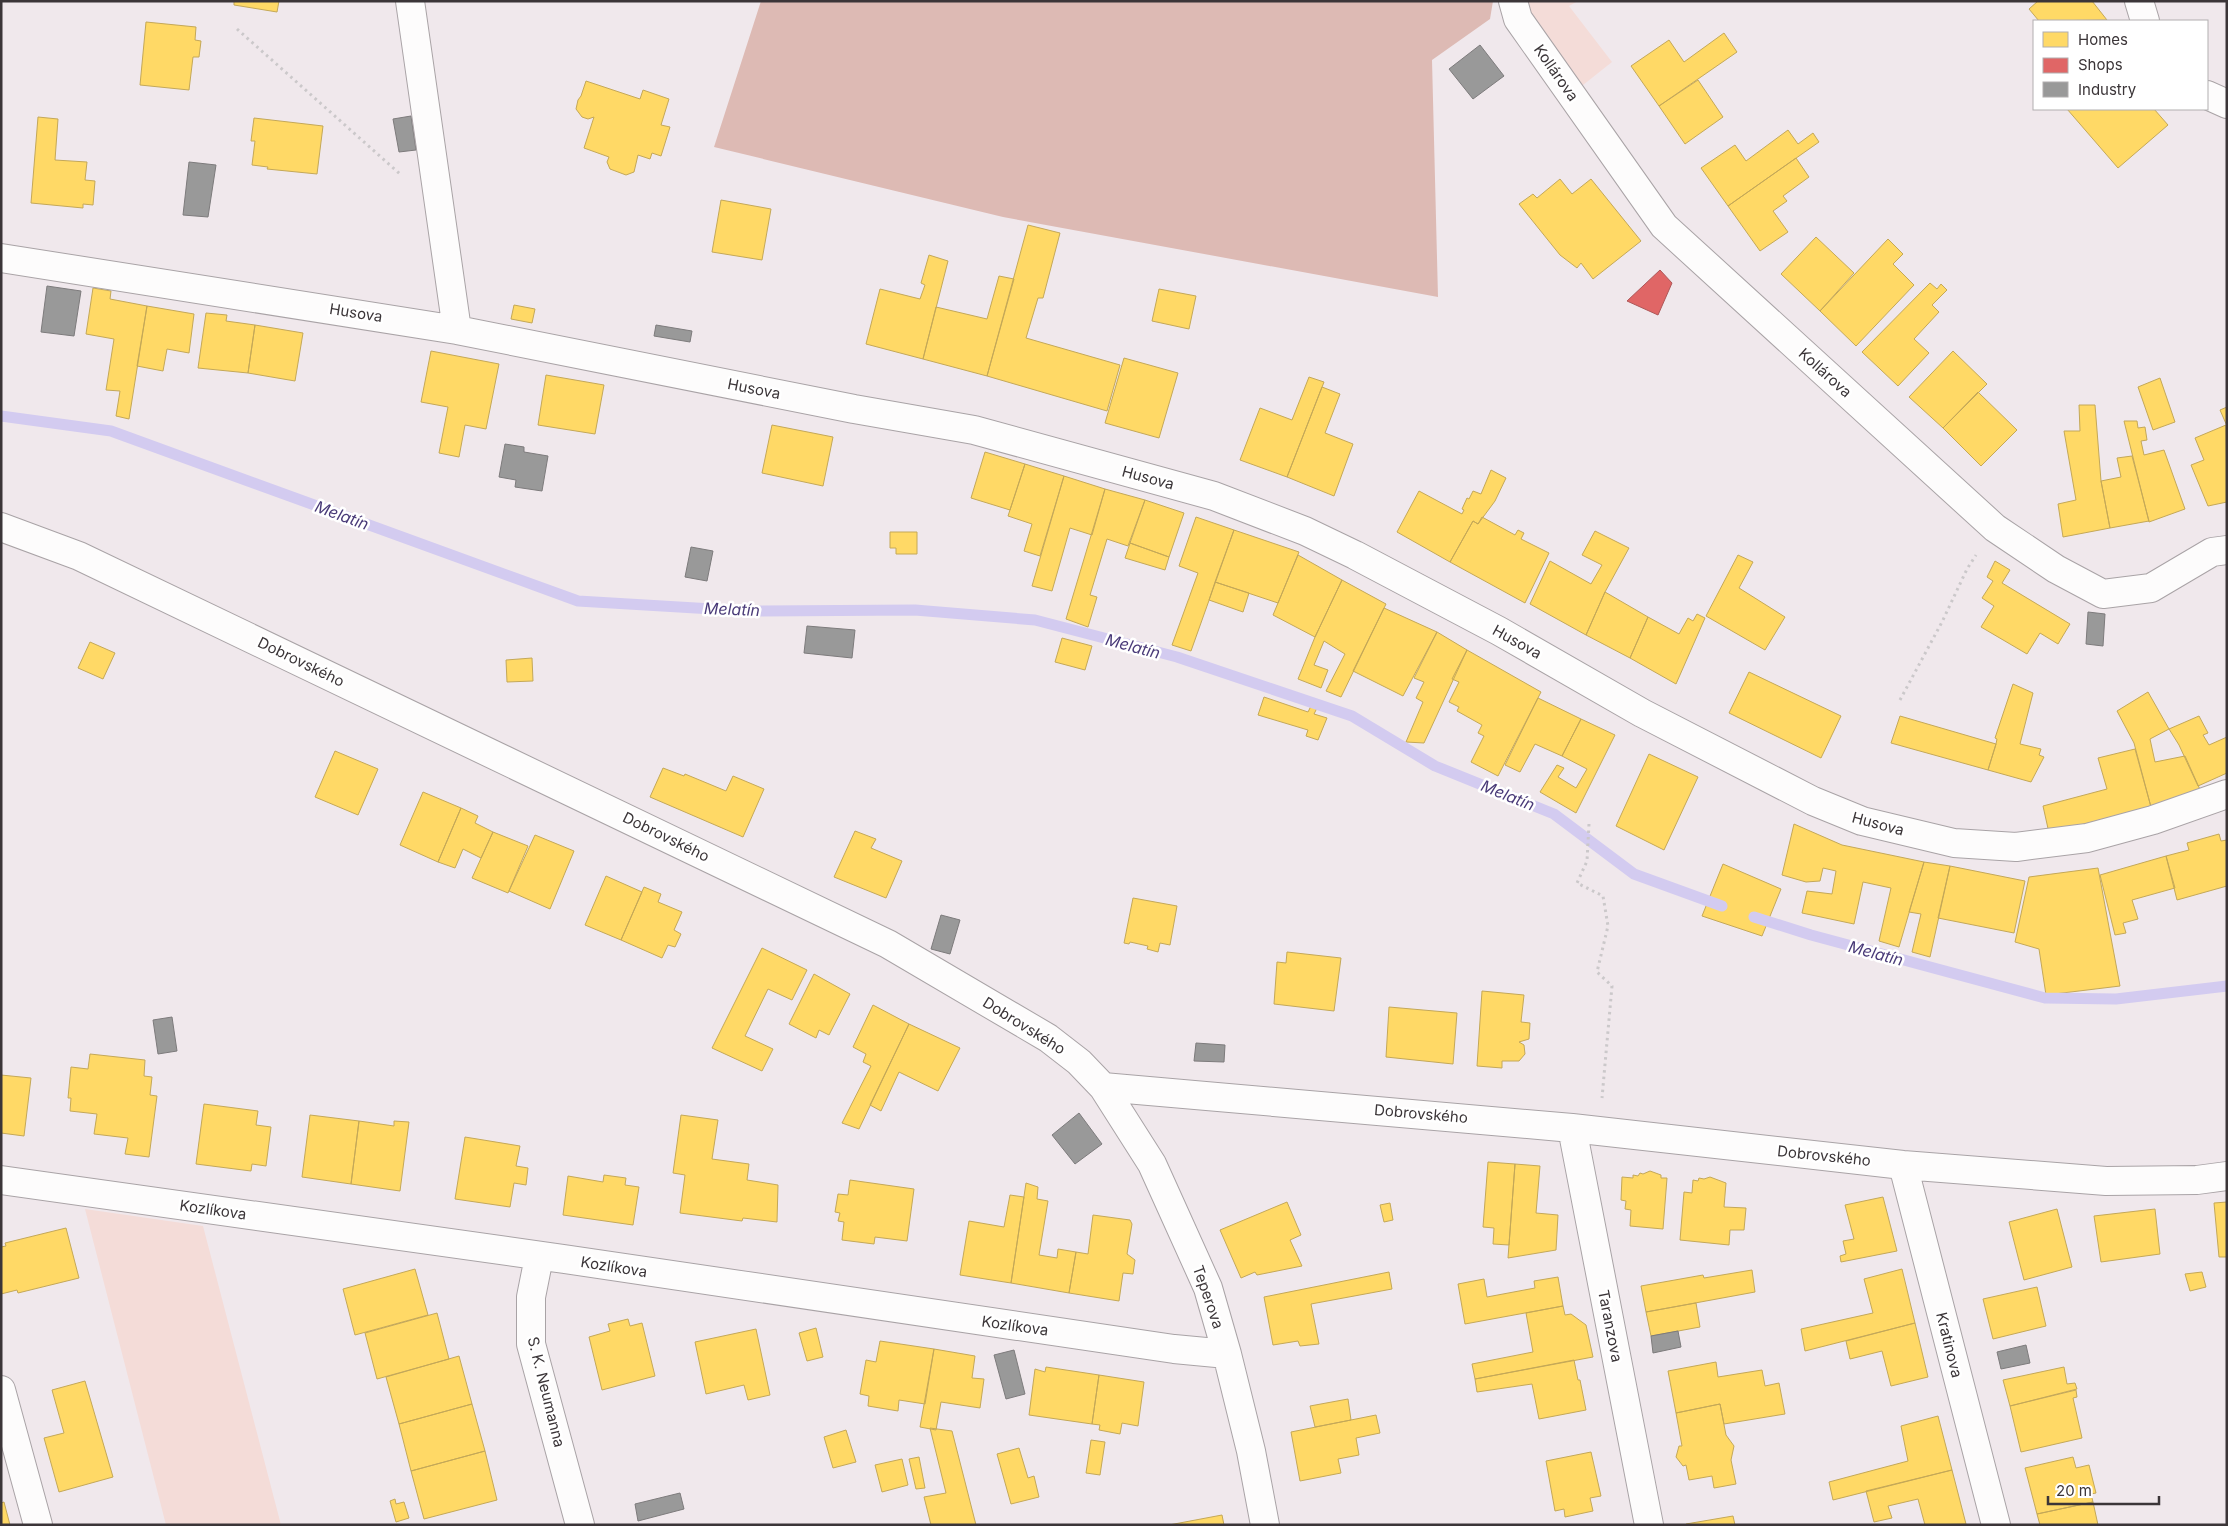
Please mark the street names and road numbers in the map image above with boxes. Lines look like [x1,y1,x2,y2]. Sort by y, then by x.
street label: Kollárova [1530,41,1583,105]
street label: Husova [328,299,384,326]
street label: Kollárova [1795,344,1856,401]
street label: Husova [726,374,782,403]
street label: Husova [1120,461,1176,494]
street label: Husova [1489,620,1545,663]
street label: Dobrovského [255,632,348,691]
street label: Dobrovského [620,807,713,866]
street label: Husova [1850,807,1906,840]
street label: Dobrovského [979,993,1069,1059]
street label: Dobrovského [1373,1100,1469,1127]
street label: Dobrovského [1776,1141,1872,1170]
street label: Kozlíkova [178,1195,248,1224]
street label: Kozlíkova [579,1252,649,1281]
street label: Teperova [1189,1263,1228,1331]
street label: Taranzova [1594,1288,1627,1364]
street label: Kratinova [1932,1310,1967,1380]
street label: Kozlíkova [980,1311,1050,1340]
street label: S. K. Neumanna [524,1335,569,1449]

